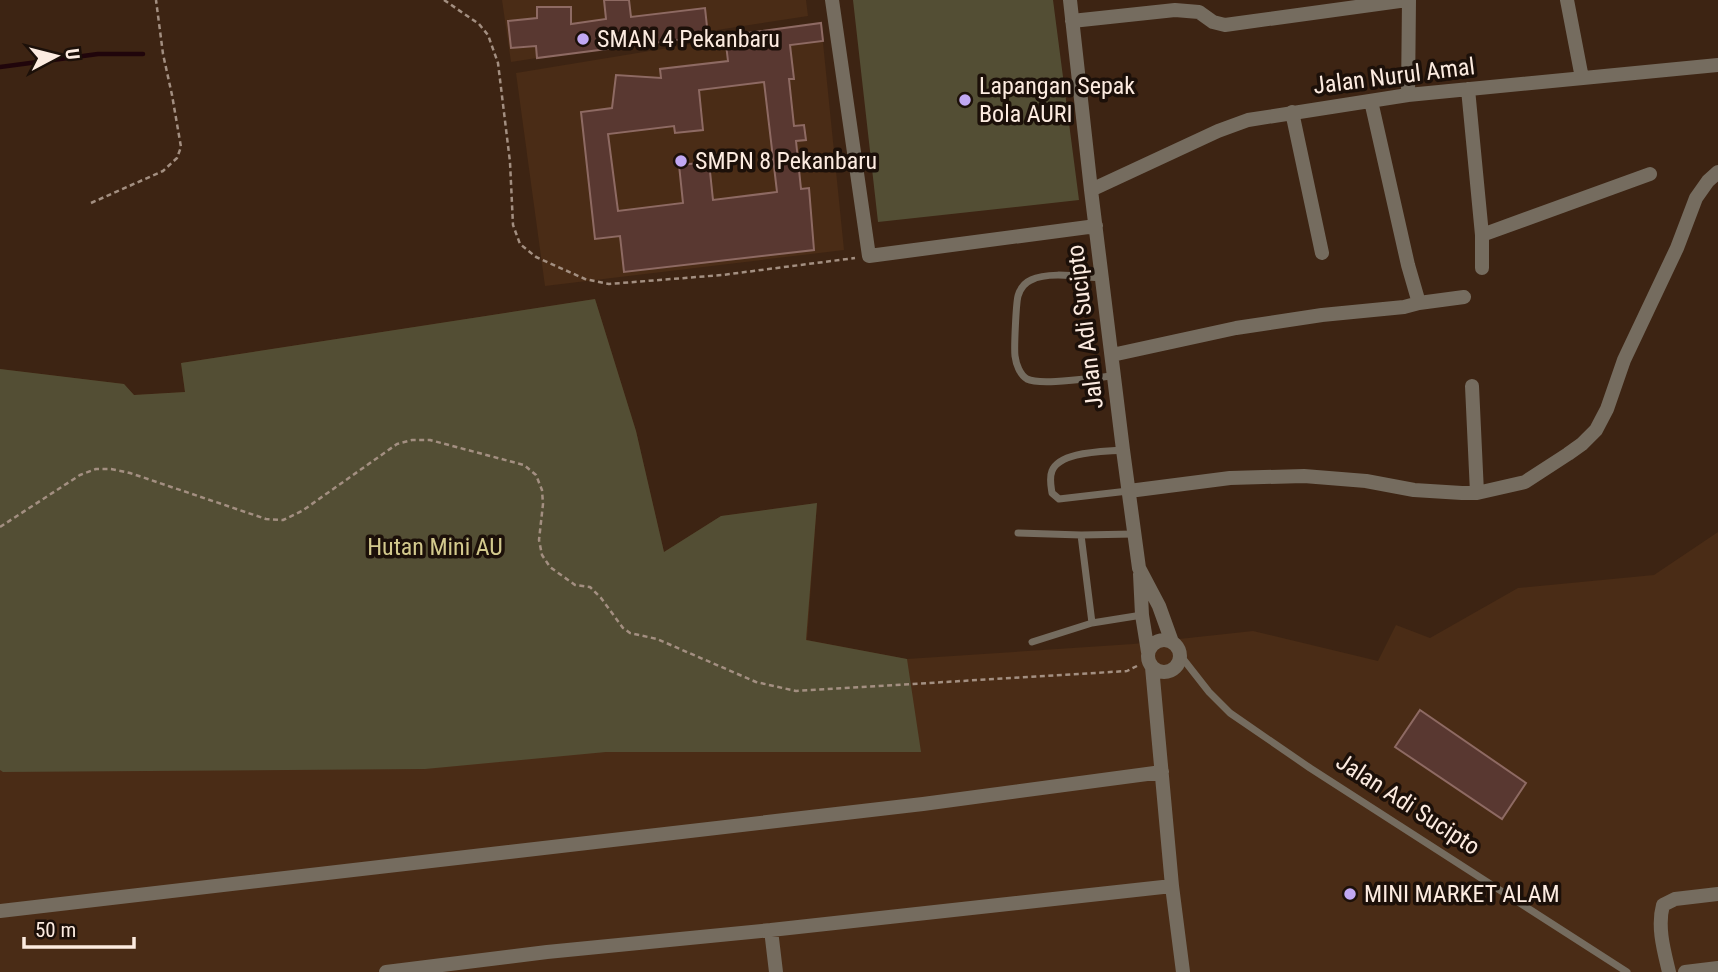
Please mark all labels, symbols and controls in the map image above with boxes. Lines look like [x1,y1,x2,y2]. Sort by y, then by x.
north arrow [21,21,91,91]
place label: SMAN 4 Pekanbaru [597,25,780,53]
marker: SMAN 4 Pekanbaru [575,31,591,47]
text: U [60,47,84,61]
street label: Jalan Nurul Amal [1312,52,1476,100]
place label: Lapangan Sepak Bola AURI [979,72,1135,128]
marker: Lapangan Sepak Bola AURI [957,92,973,108]
place label: SMPN 8 Pekanbaru [695,147,877,175]
marker: SMPN 8 Pekanbaru [673,153,689,169]
street label: Jalan Adi Sucipto [1061,243,1109,411]
park label: Hutan Mini AU [367,533,503,561]
street label: Jalan Adi Sucipto [1331,747,1485,861]
place label: MINI MARKET ALAM [1364,880,1560,908]
marker: MINI MARKET ALAM [1342,886,1358,902]
scale bar [24,906,135,950]
text: 50 m [35,918,76,942]

